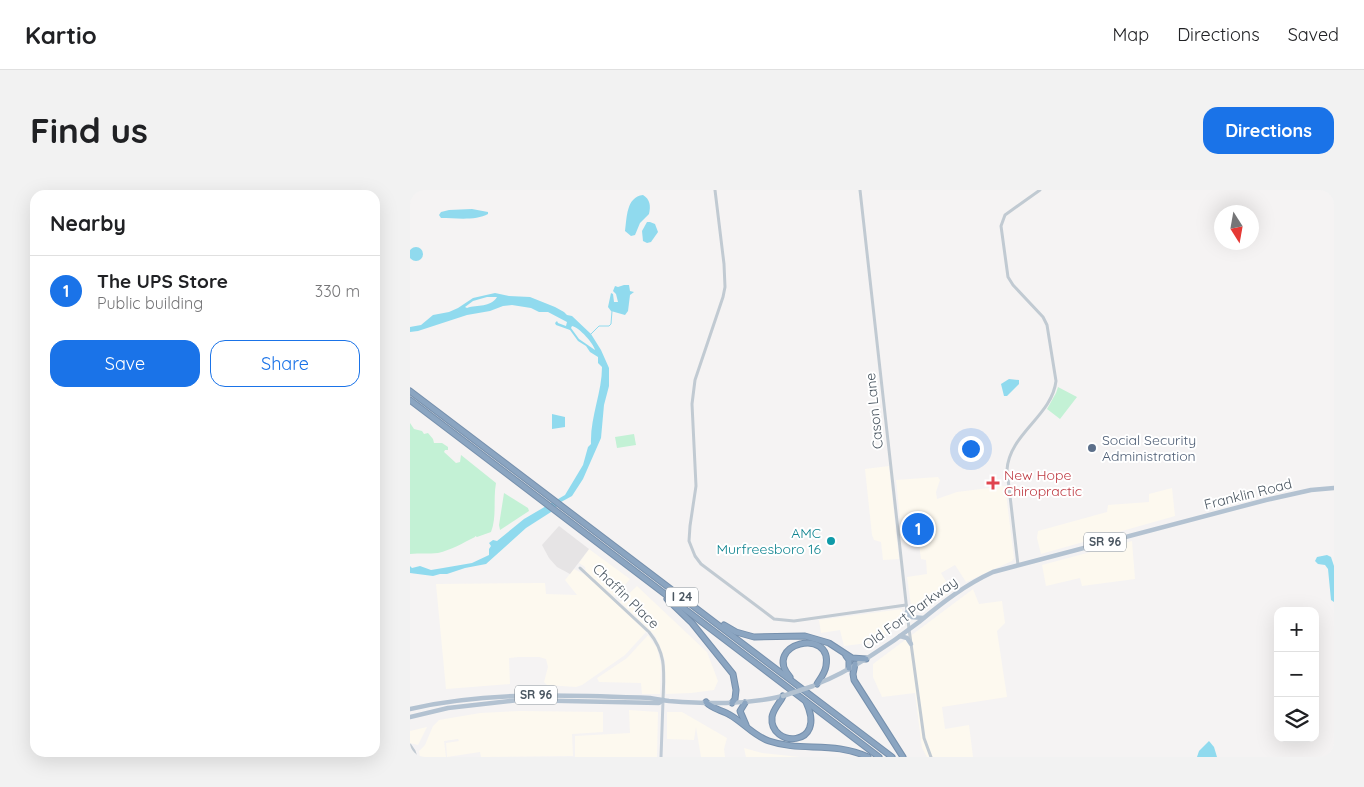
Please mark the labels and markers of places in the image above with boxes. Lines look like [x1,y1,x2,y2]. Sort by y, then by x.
place label: Social Security Administration [1102,431,1196,465]
marker: Social Security Administration [1086,442,1098,454]
place label: New Hope Chiropractic [1004,466,1082,500]
marker: New Hope Chiropractic [986,476,1000,490]
pin: 1 [902,510,934,548]
place label: AMC Murfreesboro 16 [717,524,821,558]
marker: AMC Murfreesboro 16 [825,535,837,547]

